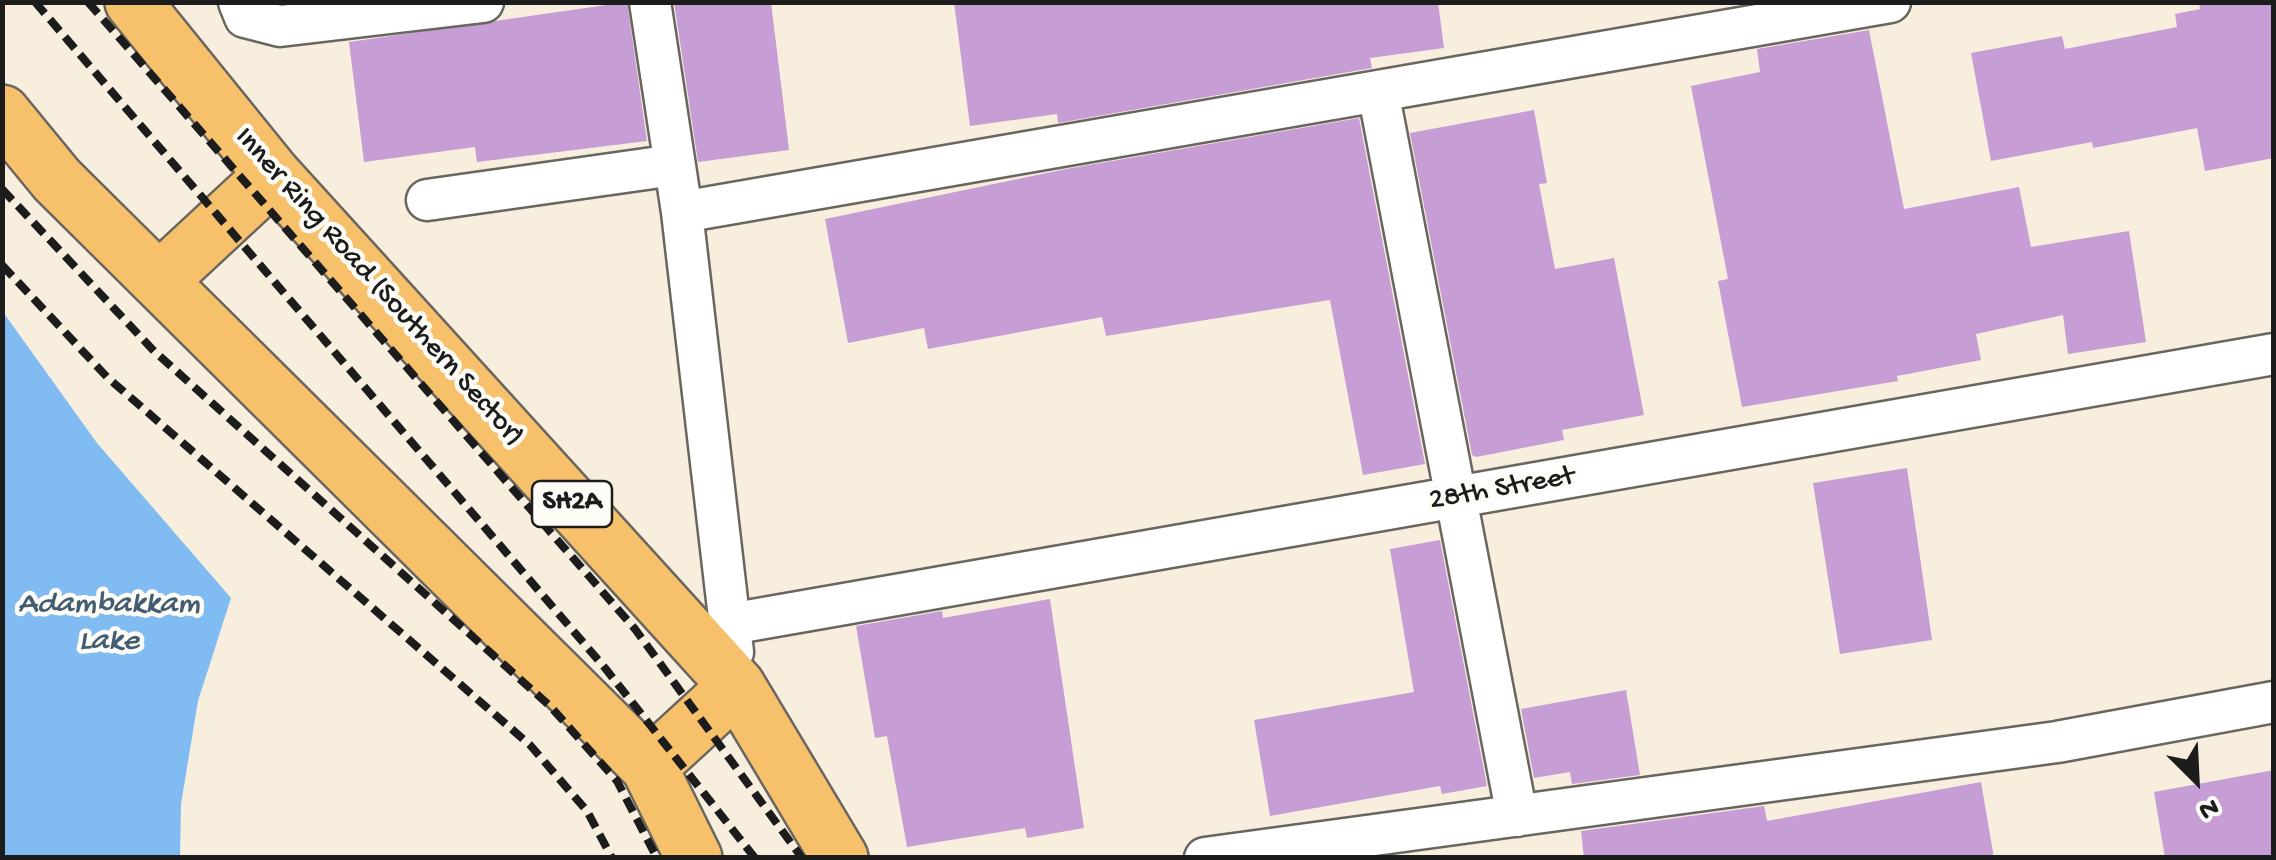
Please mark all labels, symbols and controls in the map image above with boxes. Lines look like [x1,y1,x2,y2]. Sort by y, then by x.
street label: Inner Ring Road (Southern Sector) [225,121,531,455]
street label: 28th Street [1427,460,1577,520]
road number: SH2A [532,481,612,527]
water label: Adambakkam Lake [18,587,200,662]
north arrow [2146,730,2246,830]
text: N [2193,789,2223,827]

